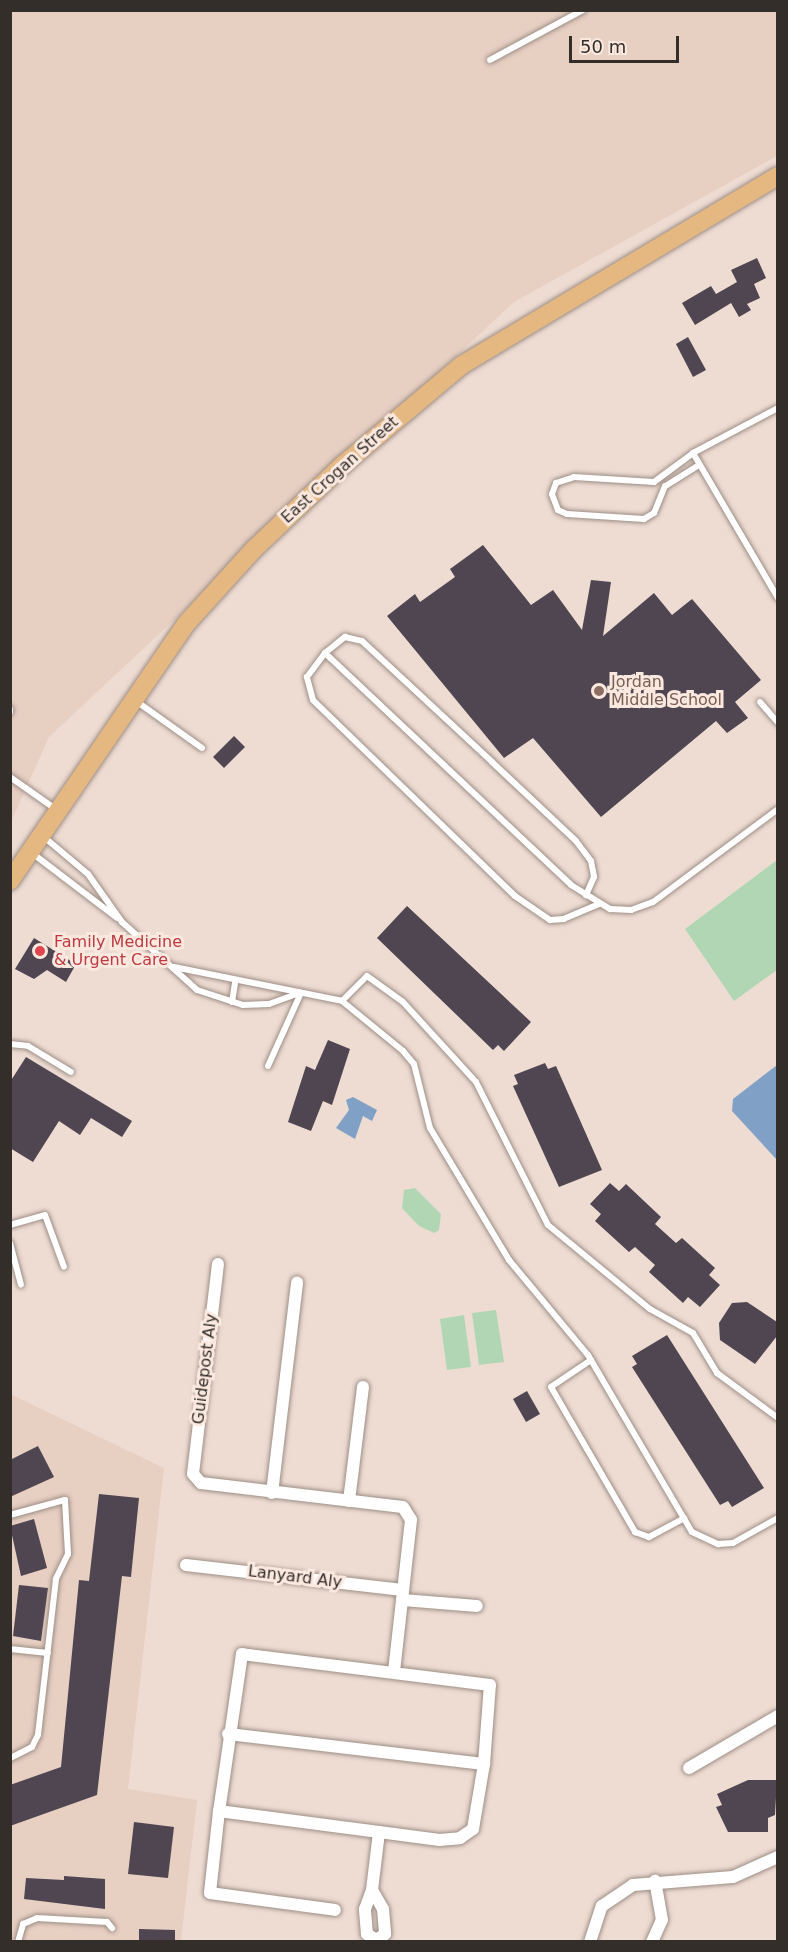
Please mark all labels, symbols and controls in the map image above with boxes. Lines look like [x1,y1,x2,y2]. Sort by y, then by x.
scale bar [572,24,682,62]
text: 50 m [580,36,626,57]
street label: East Crogan Street [278,412,402,528]
place label: Jordan Middle School [611,672,722,710]
marker: Jordan Middle School [592,684,606,698]
place label: Family Medicine & Urgent Care [54,932,182,970]
marker: Family Medicine & Urgent Care [31,942,49,960]
street label: Guidepost Aly [189,1313,221,1425]
street label: Lanyard Aly [247,1562,343,1592]

